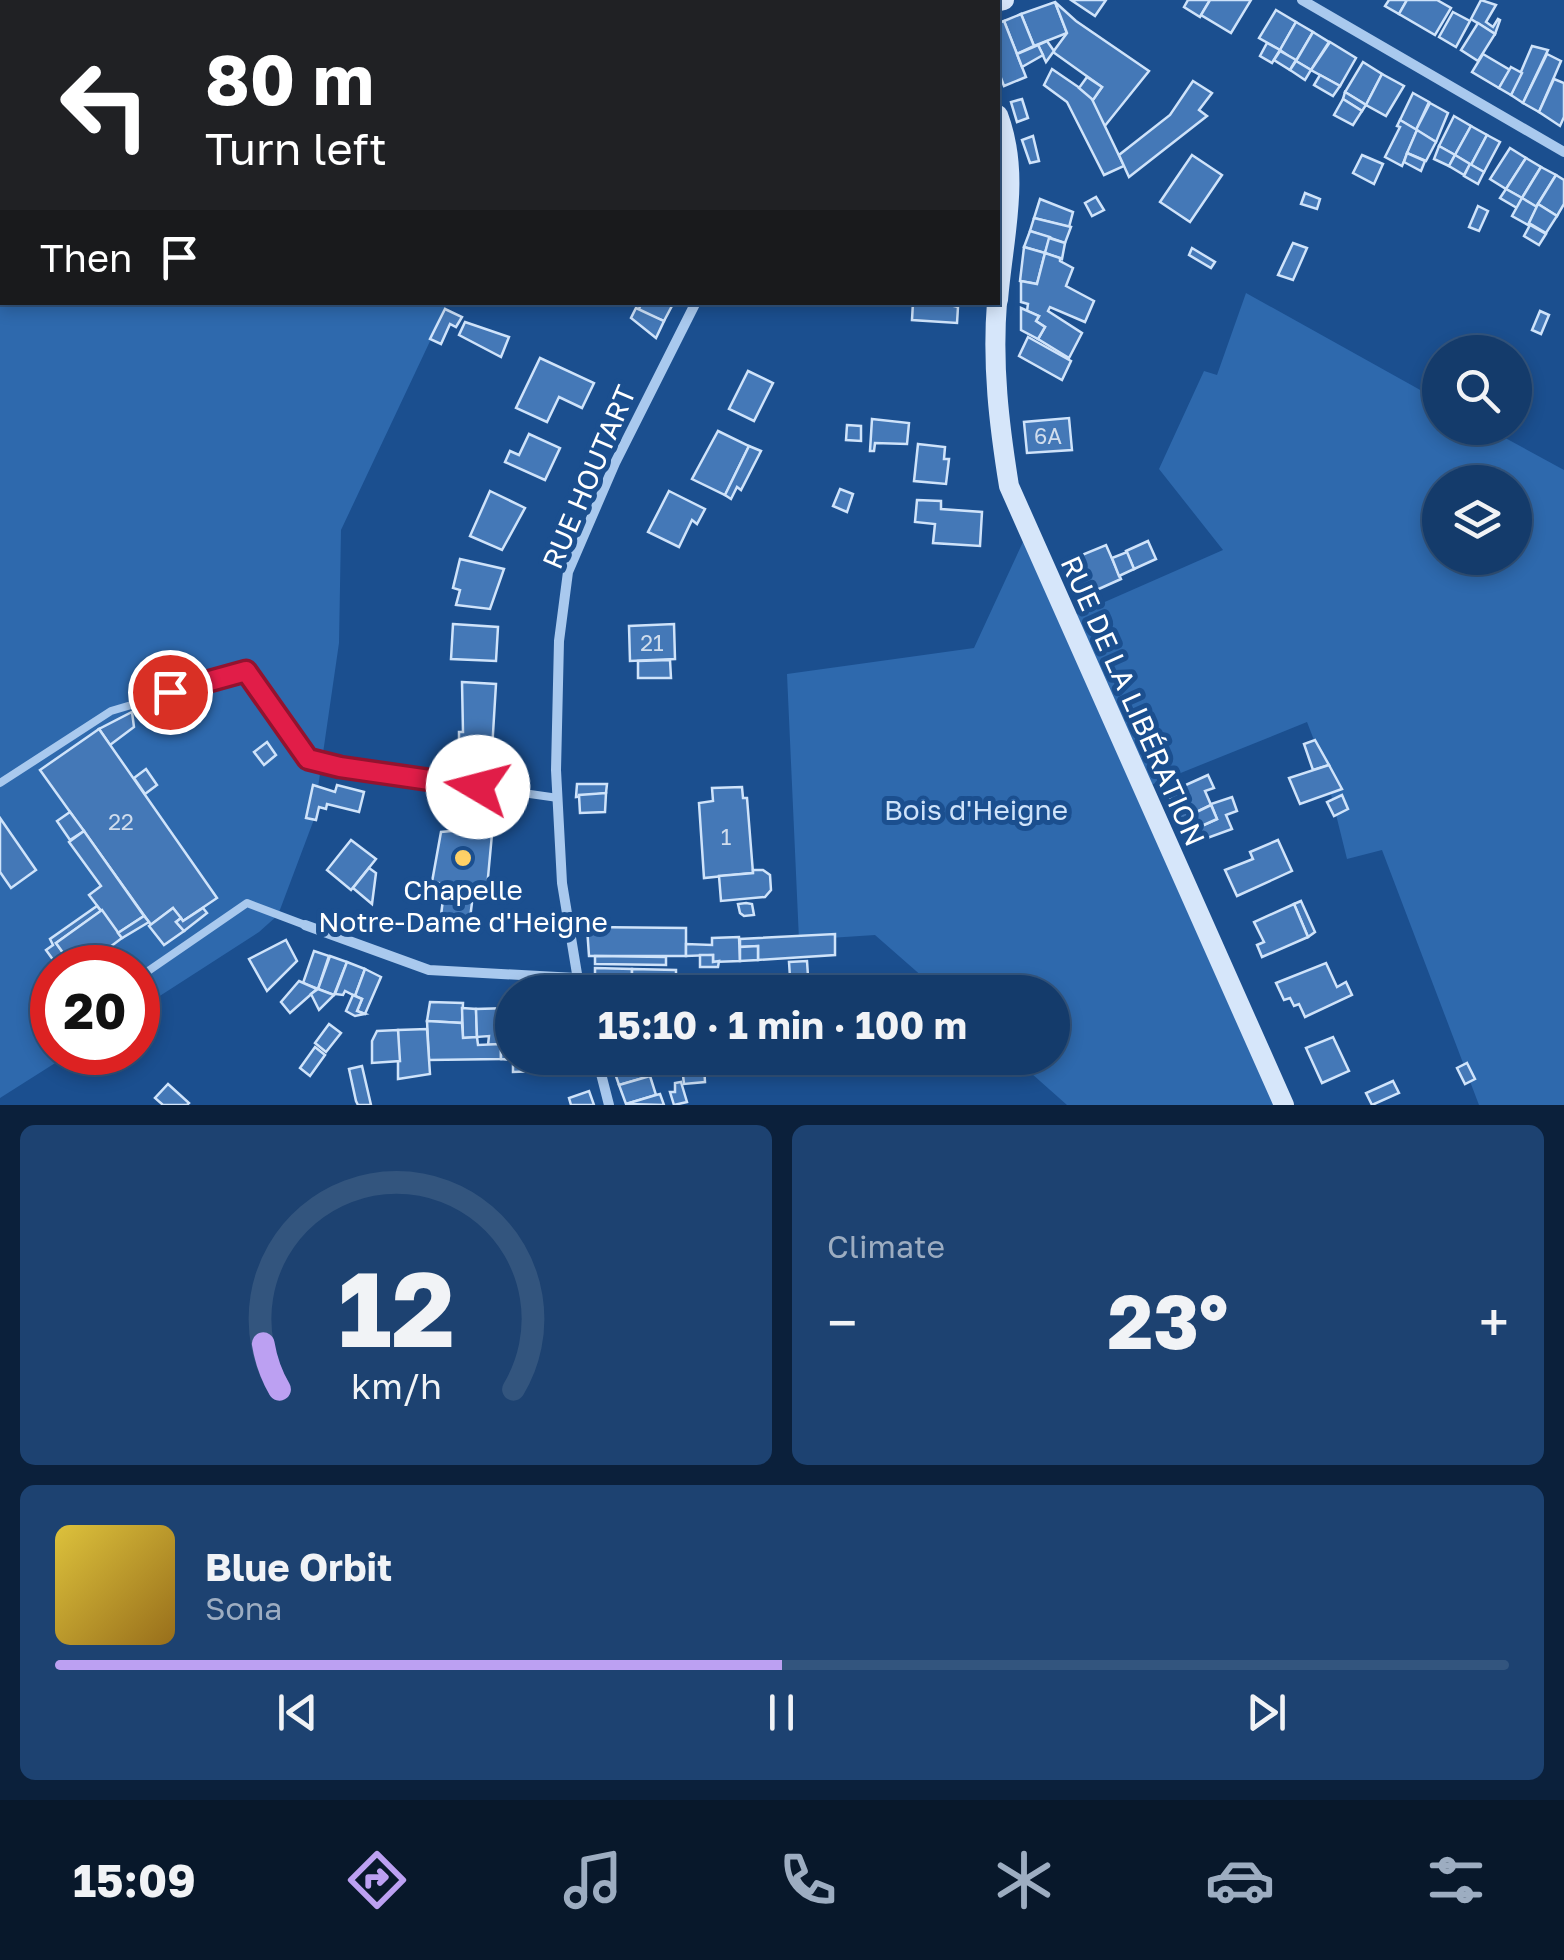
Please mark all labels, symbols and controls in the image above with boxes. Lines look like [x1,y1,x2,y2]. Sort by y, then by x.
text: 80 m [205,36,374,120]
icon: left [40,40,170,170]
text: Turn left [205,121,387,175]
icon: arrive [152,230,207,285]
text: Then [40,235,132,280]
map controls [1422,335,1532,575]
button: search [1422,335,1532,445]
street label: RUE HOUTART [535,380,642,573]
house number: 6A [1034,422,1062,449]
button: layers [1422,465,1532,575]
street label: RUE DE LA LIBÉRATION [1055,551,1212,851]
house number: 21 [640,629,664,656]
pin [128,650,213,735]
icon: arrive [143,665,198,720]
position arrow [426,735,530,839]
park label: Bois d'Heigne [884,793,1068,826]
house number: 22 [108,808,134,835]
house number: 1 [721,823,732,850]
marker: Chapelle Notre-Dame d'Heigne [452,847,474,869]
place label: Chapelle Notre-Dame d'Heigne [318,873,608,938]
speed limit sign: 20 [30,945,160,1075]
text: 15:10 · 1 min · 100 m [598,1002,967,1047]
text: Climate [827,1227,945,1265]
text: 12 [337,1245,455,1370]
text: 23° [1108,1275,1228,1366]
text: − [827,1289,857,1355]
text: + [1479,1289,1509,1355]
text: km/h [351,1364,441,1407]
text: Blue Orbit [205,1544,392,1589]
text: Sona [205,1589,282,1627]
icon: previous [270,1685,325,1740]
icon: pause [754,1685,809,1740]
icon: next [1239,1685,1294,1740]
icon: directions [342,1845,412,1915]
icon: music [558,1845,628,1915]
icon: phone [773,1845,843,1915]
icon: climate [989,1845,1059,1915]
icon: car [1205,1845,1275,1915]
icon: filters [1421,1845,1491,1915]
text: 15:09 [73,1853,196,1907]

